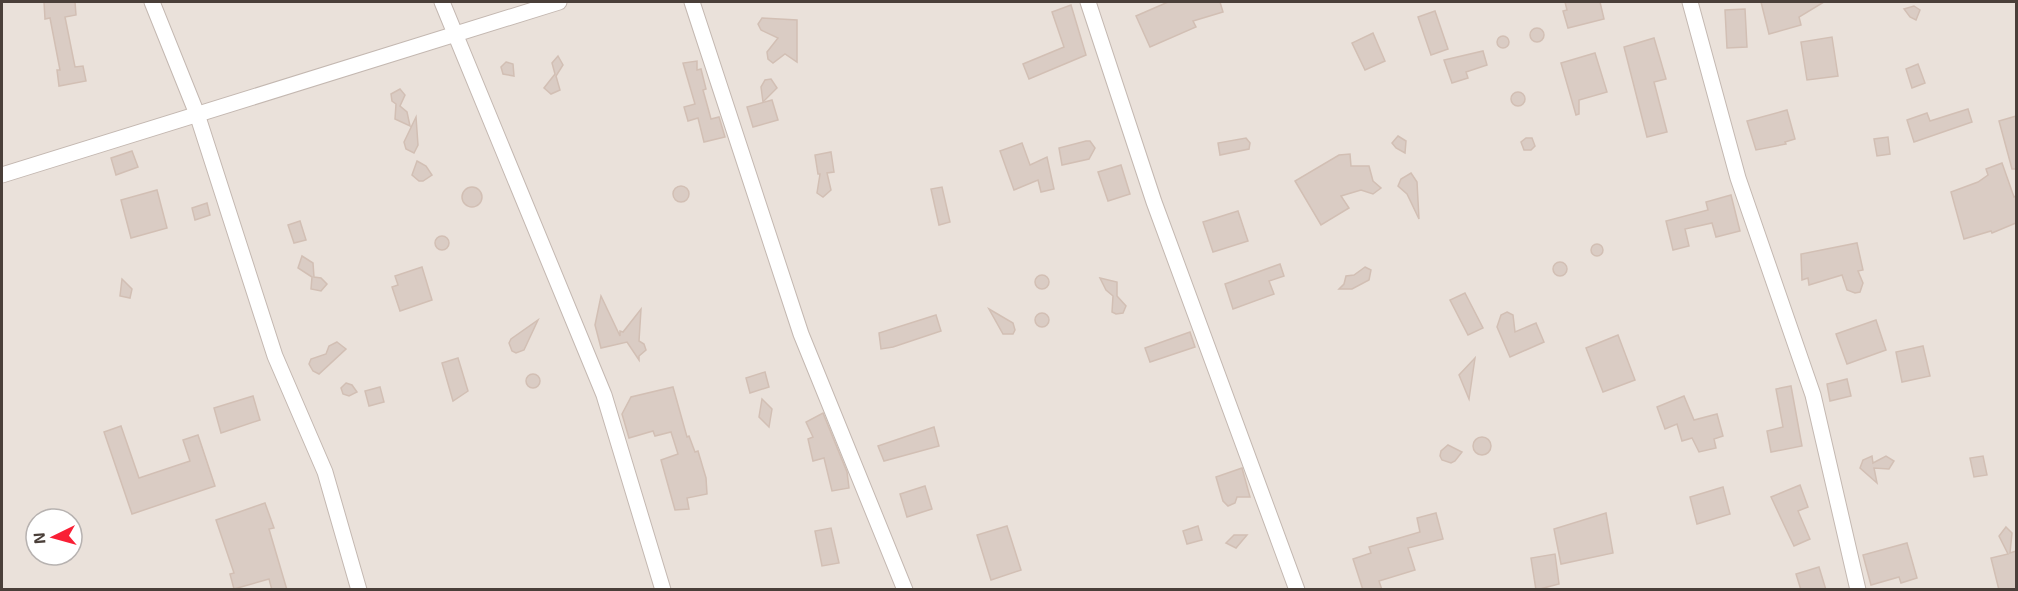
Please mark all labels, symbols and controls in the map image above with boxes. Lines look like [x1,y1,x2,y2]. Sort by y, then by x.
north arrow [24,507,84,567]
text: N [29,532,49,545]

